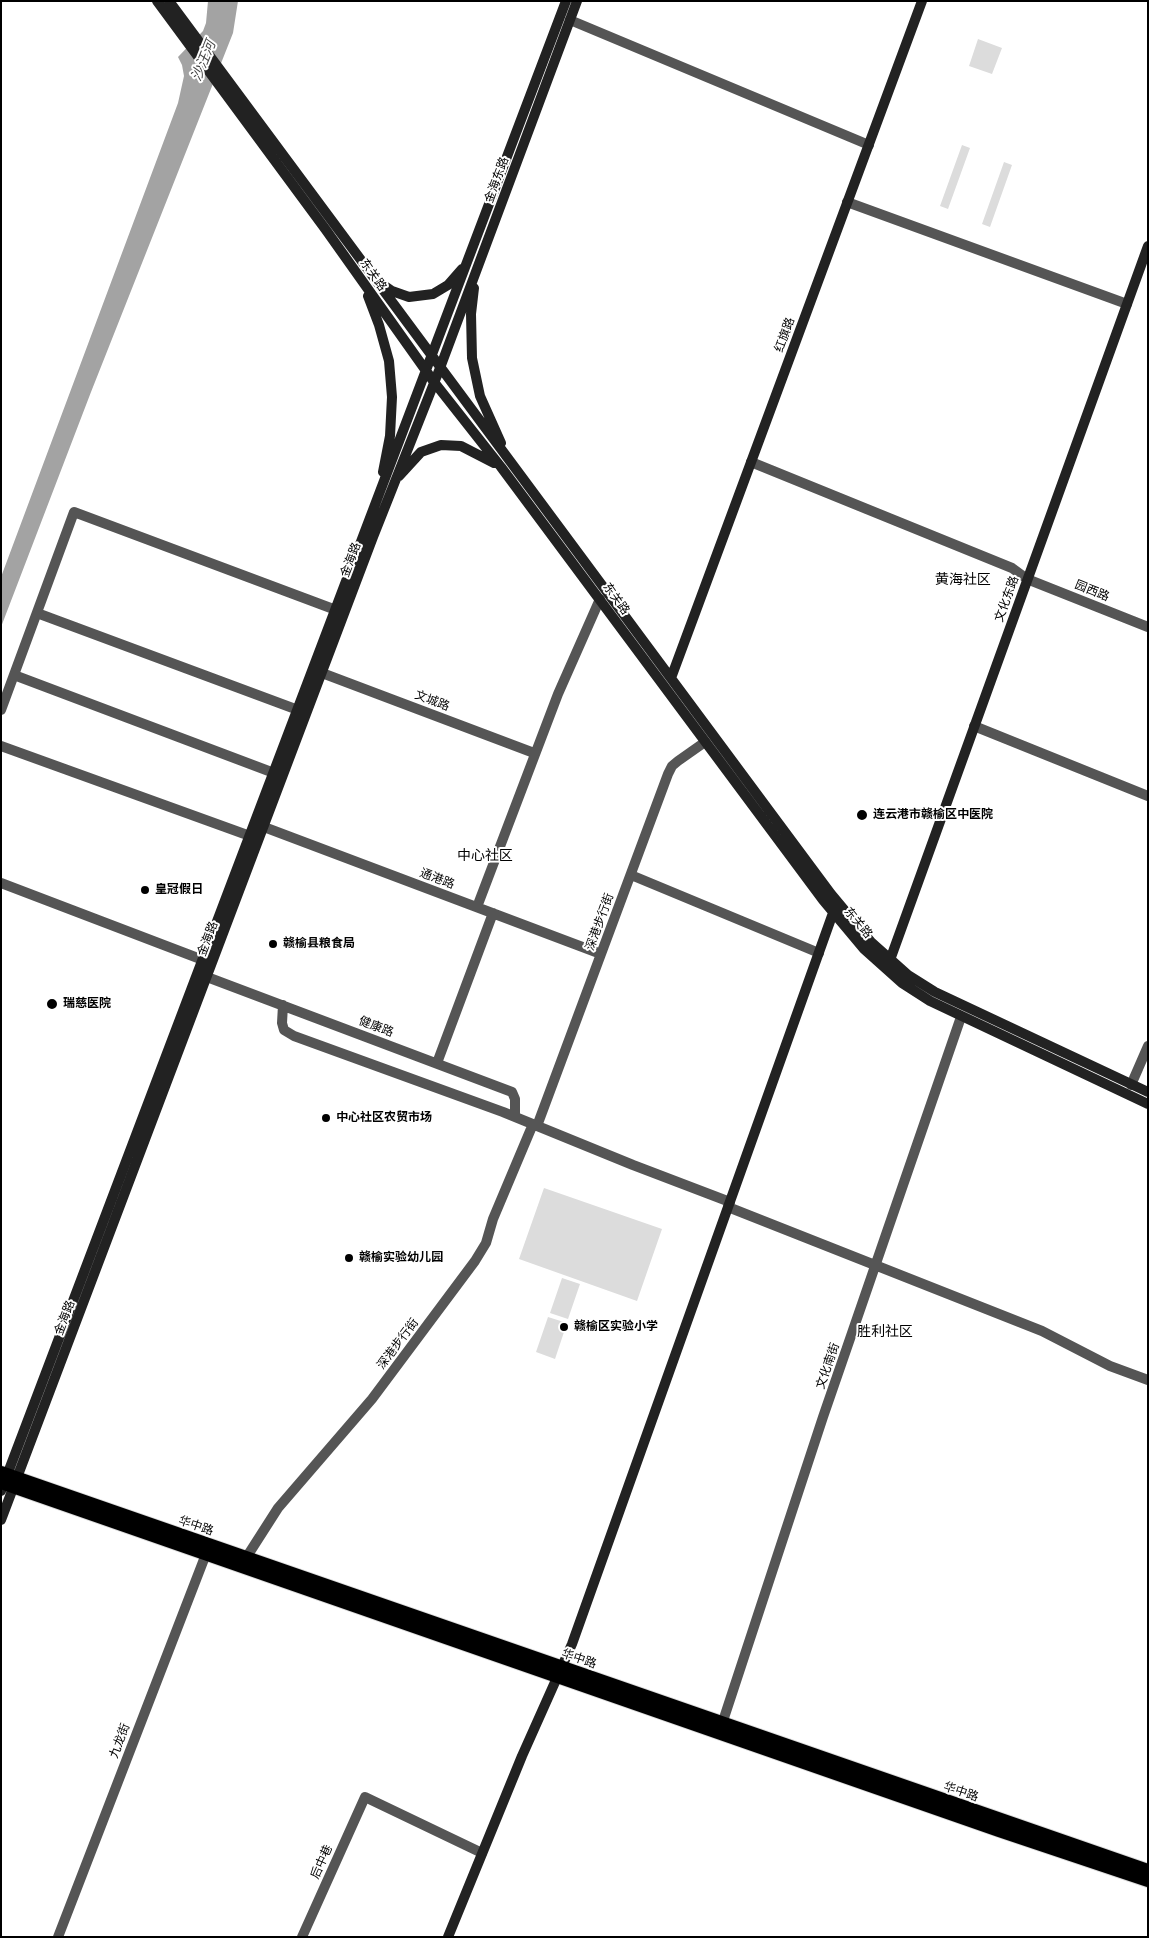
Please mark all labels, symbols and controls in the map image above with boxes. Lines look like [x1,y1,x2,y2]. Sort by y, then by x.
water label: 沙汪河 [188,38,220,84]
street label: 金海东路 [482,155,512,205]
street label: 东关路 [357,256,389,294]
street label: 红旗路 [772,316,798,354]
street label: 金海路 [338,541,364,579]
district label: 黄海社区 [935,572,991,588]
street label: 文化东路 [992,574,1022,624]
street label: 园西路 [1073,578,1111,604]
street label: 东关路 [600,580,632,618]
street label: 文城路 [413,688,451,714]
marker: 连云港市赣榆区中医院 [855,808,869,822]
place label: 连云港市赣榆区中医院 [873,808,993,822]
district label: 中心社区 [457,848,513,864]
street label: 通港路 [418,866,456,892]
place label: 皇冠假日 [155,883,203,897]
marker: 皇冠假日 [139,884,151,896]
street label: 深港步行街 [583,891,617,953]
street label: 东关路 [841,905,875,941]
street label: 金海路 [195,920,221,958]
place label: 赣榆县粮食局 [283,937,355,951]
marker: 赣榆县粮食局 [267,938,279,950]
marker: 瑞慈医院 [45,997,59,1011]
place label: 瑞慈医院 [63,997,111,1011]
street label: 健康路 [357,1014,395,1040]
place label: 中心社区农贸市场 [336,1111,432,1125]
marker: 中心社区农贸市场 [320,1112,332,1124]
place label: 赣榆实验幼儿园 [359,1251,443,1265]
marker: 赣榆实验幼儿园 [343,1252,355,1264]
street label: 金海路 [52,1299,78,1337]
street label: 深港步行街 [374,1316,422,1372]
place label: 赣榆区实验小学 [574,1320,658,1334]
marker: 赣榆区实验小学 [558,1321,570,1333]
district label: 胜利社区 [857,1324,913,1340]
street label: 文化南街 [813,1341,843,1391]
street label: 华中路 [177,1513,215,1539]
street label: 华中路 [560,1646,598,1672]
street label: 九龙街 [107,1722,133,1760]
street label: 华中路 [942,1779,980,1805]
street label: 后中巷 [308,1843,336,1881]

